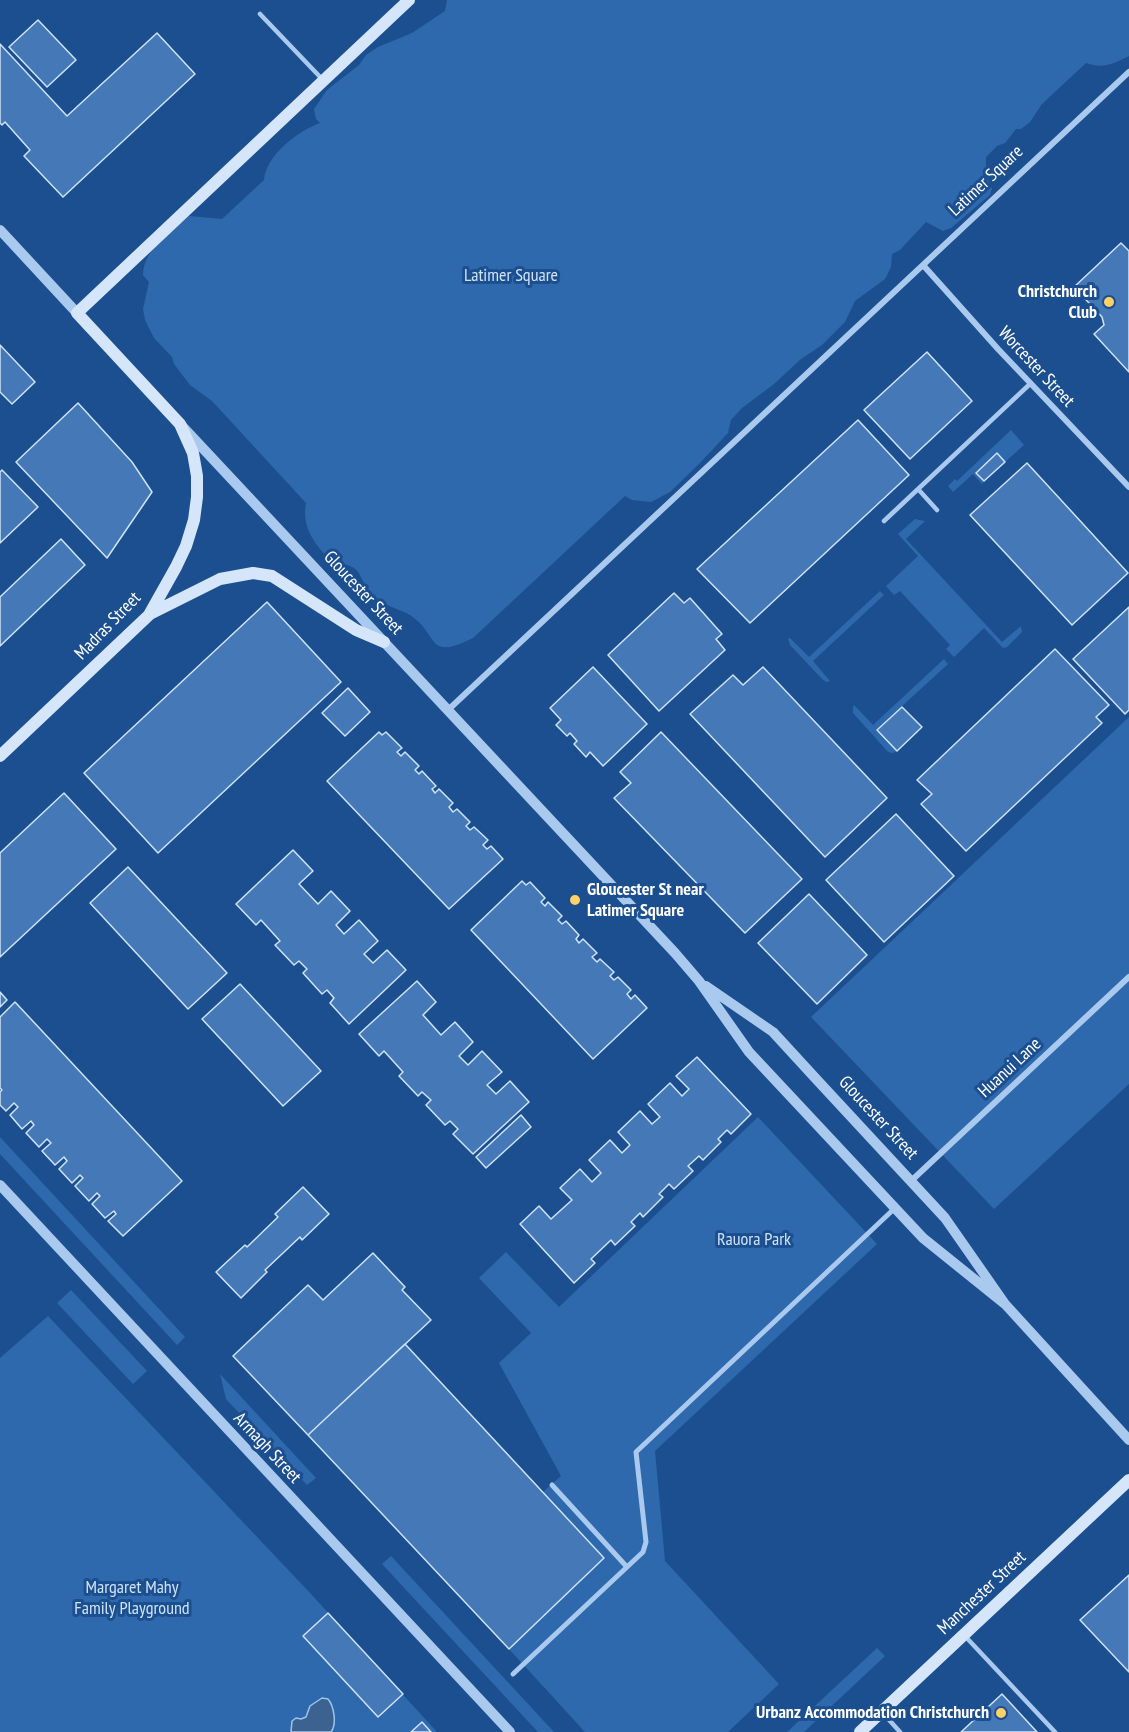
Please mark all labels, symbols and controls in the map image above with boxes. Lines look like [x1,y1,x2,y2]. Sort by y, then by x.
street label: Latimer Square [944,141,1028,221]
park label: Latimer Square [464,265,558,287]
place label: Christchurch Club [1018,281,1097,324]
marker: Christchurch Club [1102,295,1116,309]
street label: Worcester Street [993,322,1079,412]
street label: Gloucester Street [319,547,407,639]
street label: Madras Street [70,588,146,664]
place label: Gloucester St near Latimer Square [587,879,704,922]
marker: Gloucester St near Latimer Square [568,893,582,907]
street label: Huanui Lane [974,1034,1046,1102]
street label: Gloucester Street [834,1072,922,1164]
park label: Rauora Park [717,1229,791,1251]
street label: Armagh Street [229,1408,305,1488]
street label: Manchester Street [933,1547,1031,1639]
park label: Margaret Mahy Family Playground [74,1577,190,1620]
place label: Urbanz Accommodation Christchurch [756,1702,989,1724]
marker: Urbanz Accommodation Christchurch [994,1706,1008,1720]

